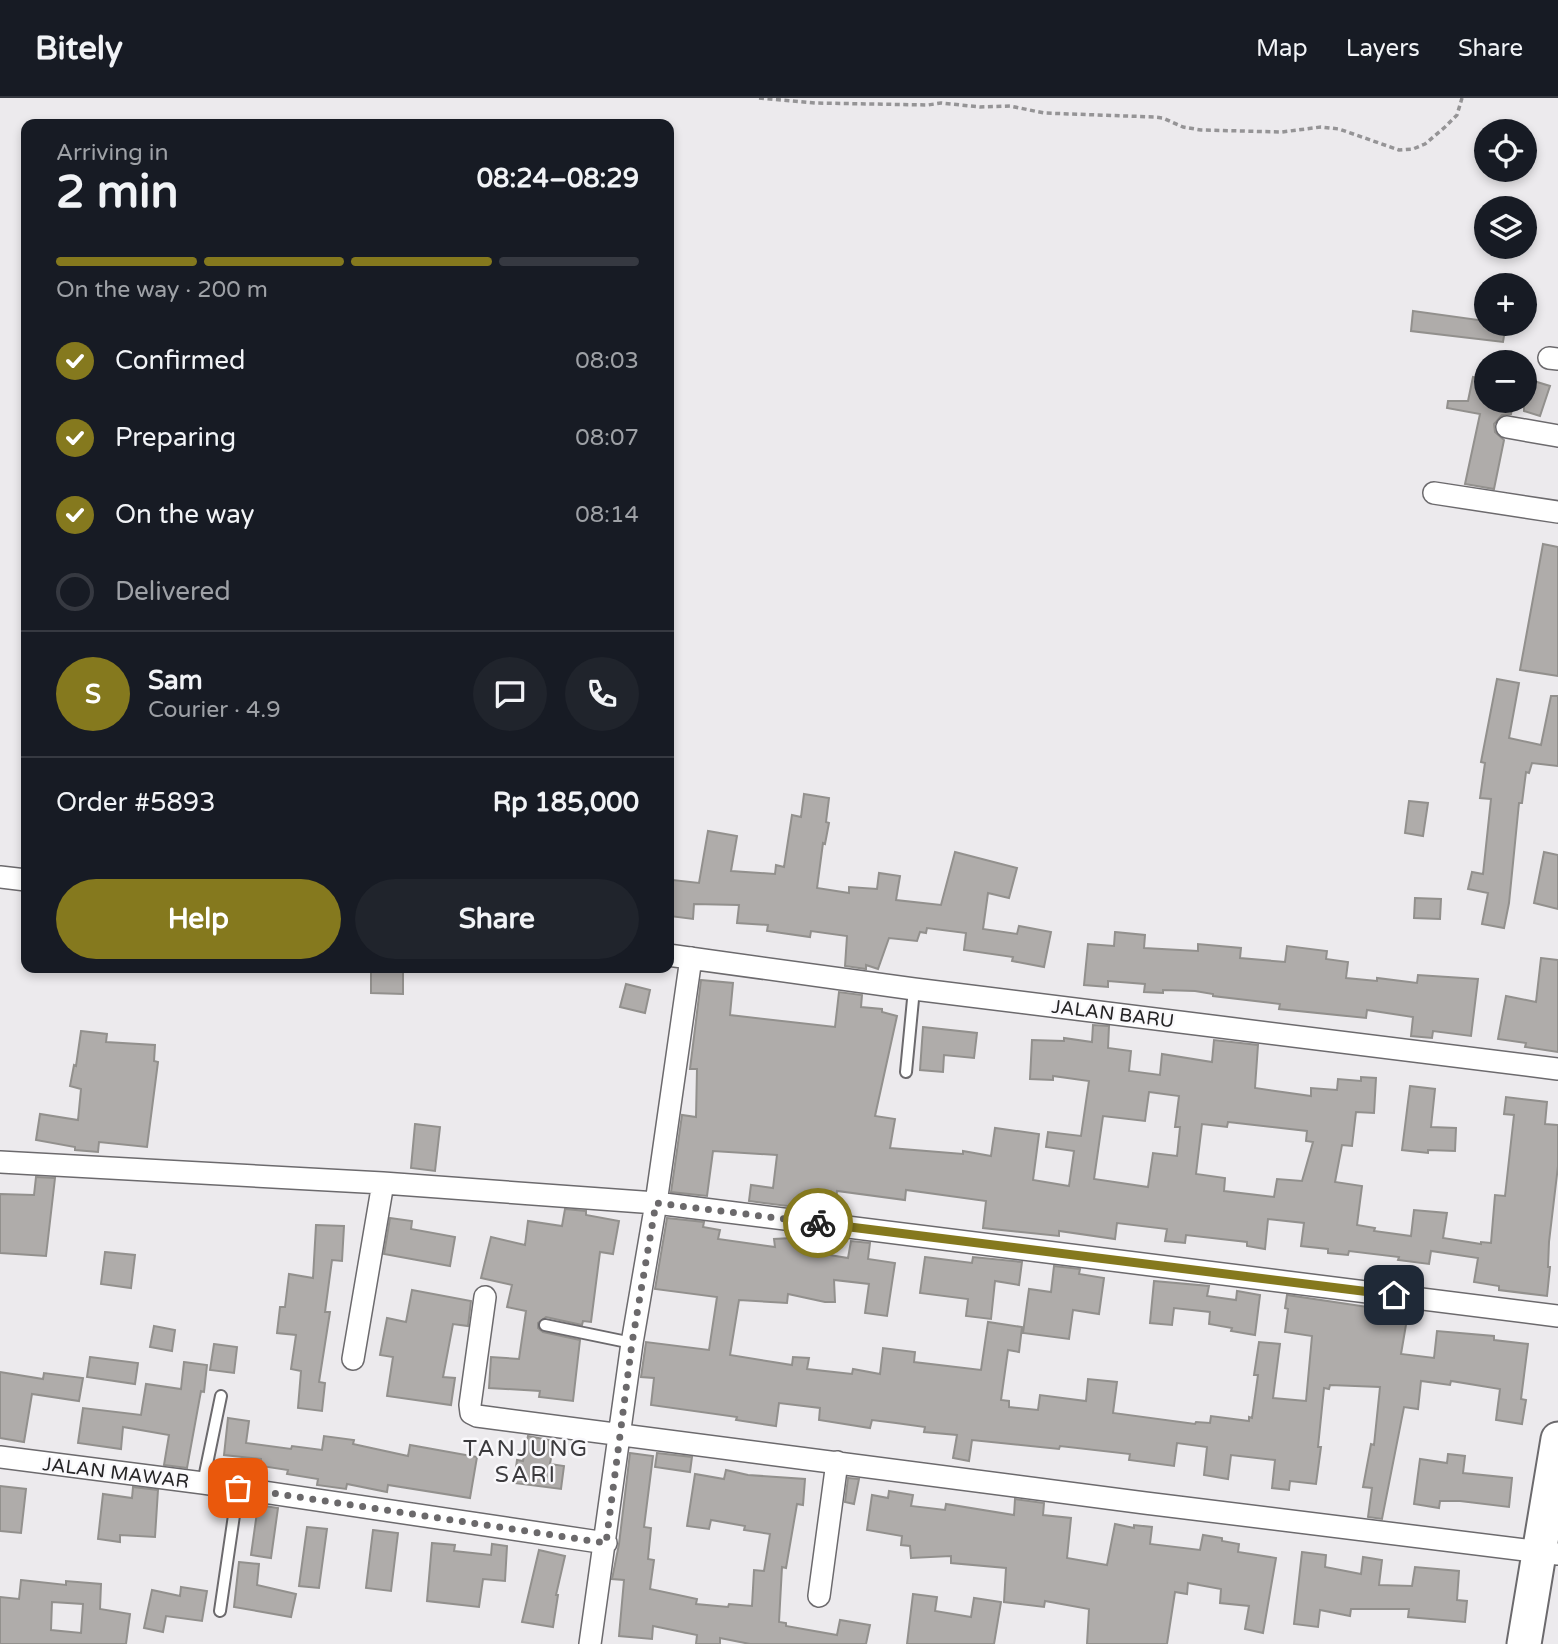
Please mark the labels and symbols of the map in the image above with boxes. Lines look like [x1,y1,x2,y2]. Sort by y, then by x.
street label: JALAN BARU [1050,996,1175,1032]
courier [783,1188,853,1258]
pin [1364,1265,1424,1325]
district label: TANJUNG SARI [463,1435,589,1489]
street label: JALAN MAWAR [41,1453,190,1493]
pin [208,1458,268,1518]

